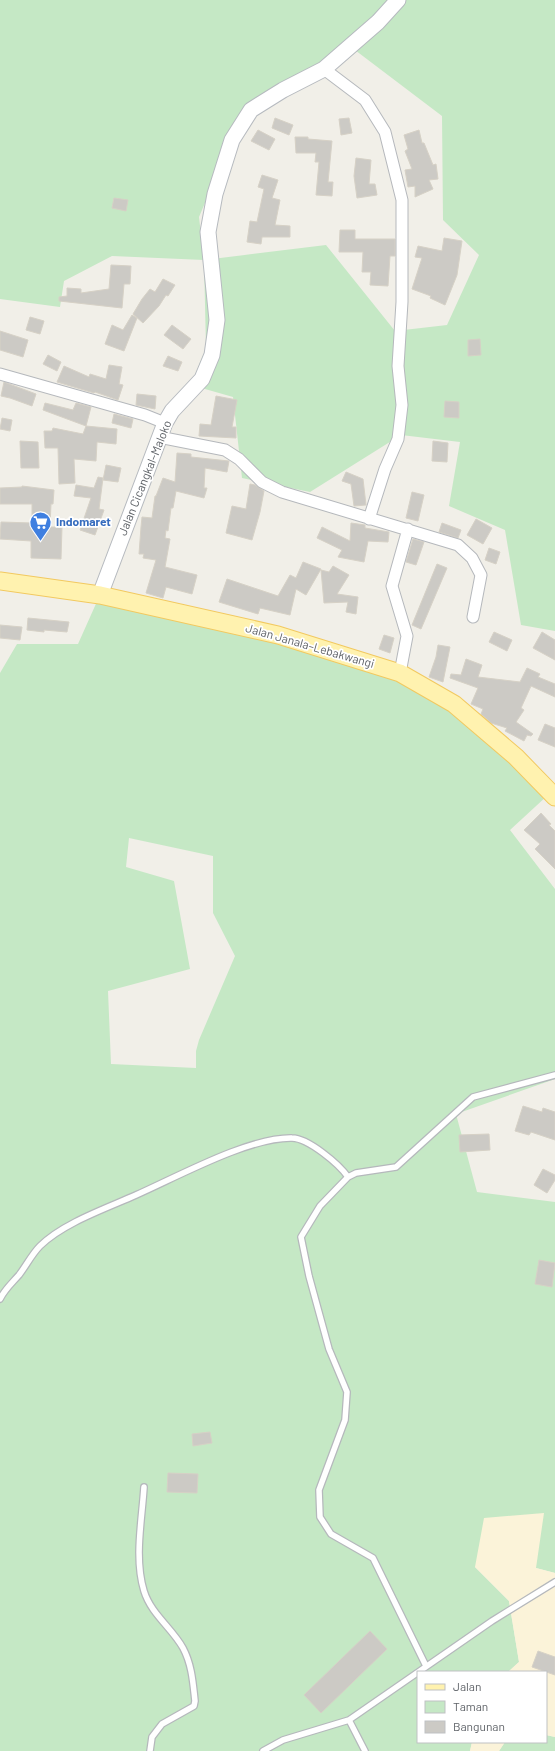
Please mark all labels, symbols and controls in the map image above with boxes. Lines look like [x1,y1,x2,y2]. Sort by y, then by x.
street label: Jalan Cicangkal–Maloko [115,418,174,537]
supermarket icon: Indomaret [27,509,53,542]
place label: Indomaret [56,514,111,528]
street label: Jalan Janala–Lebakwangi [244,620,376,670]
legend [417,1671,547,1743]
text: Jalan [453,1679,481,1693]
text: Taman [453,1699,488,1713]
text: Bangunan [453,1719,505,1733]

